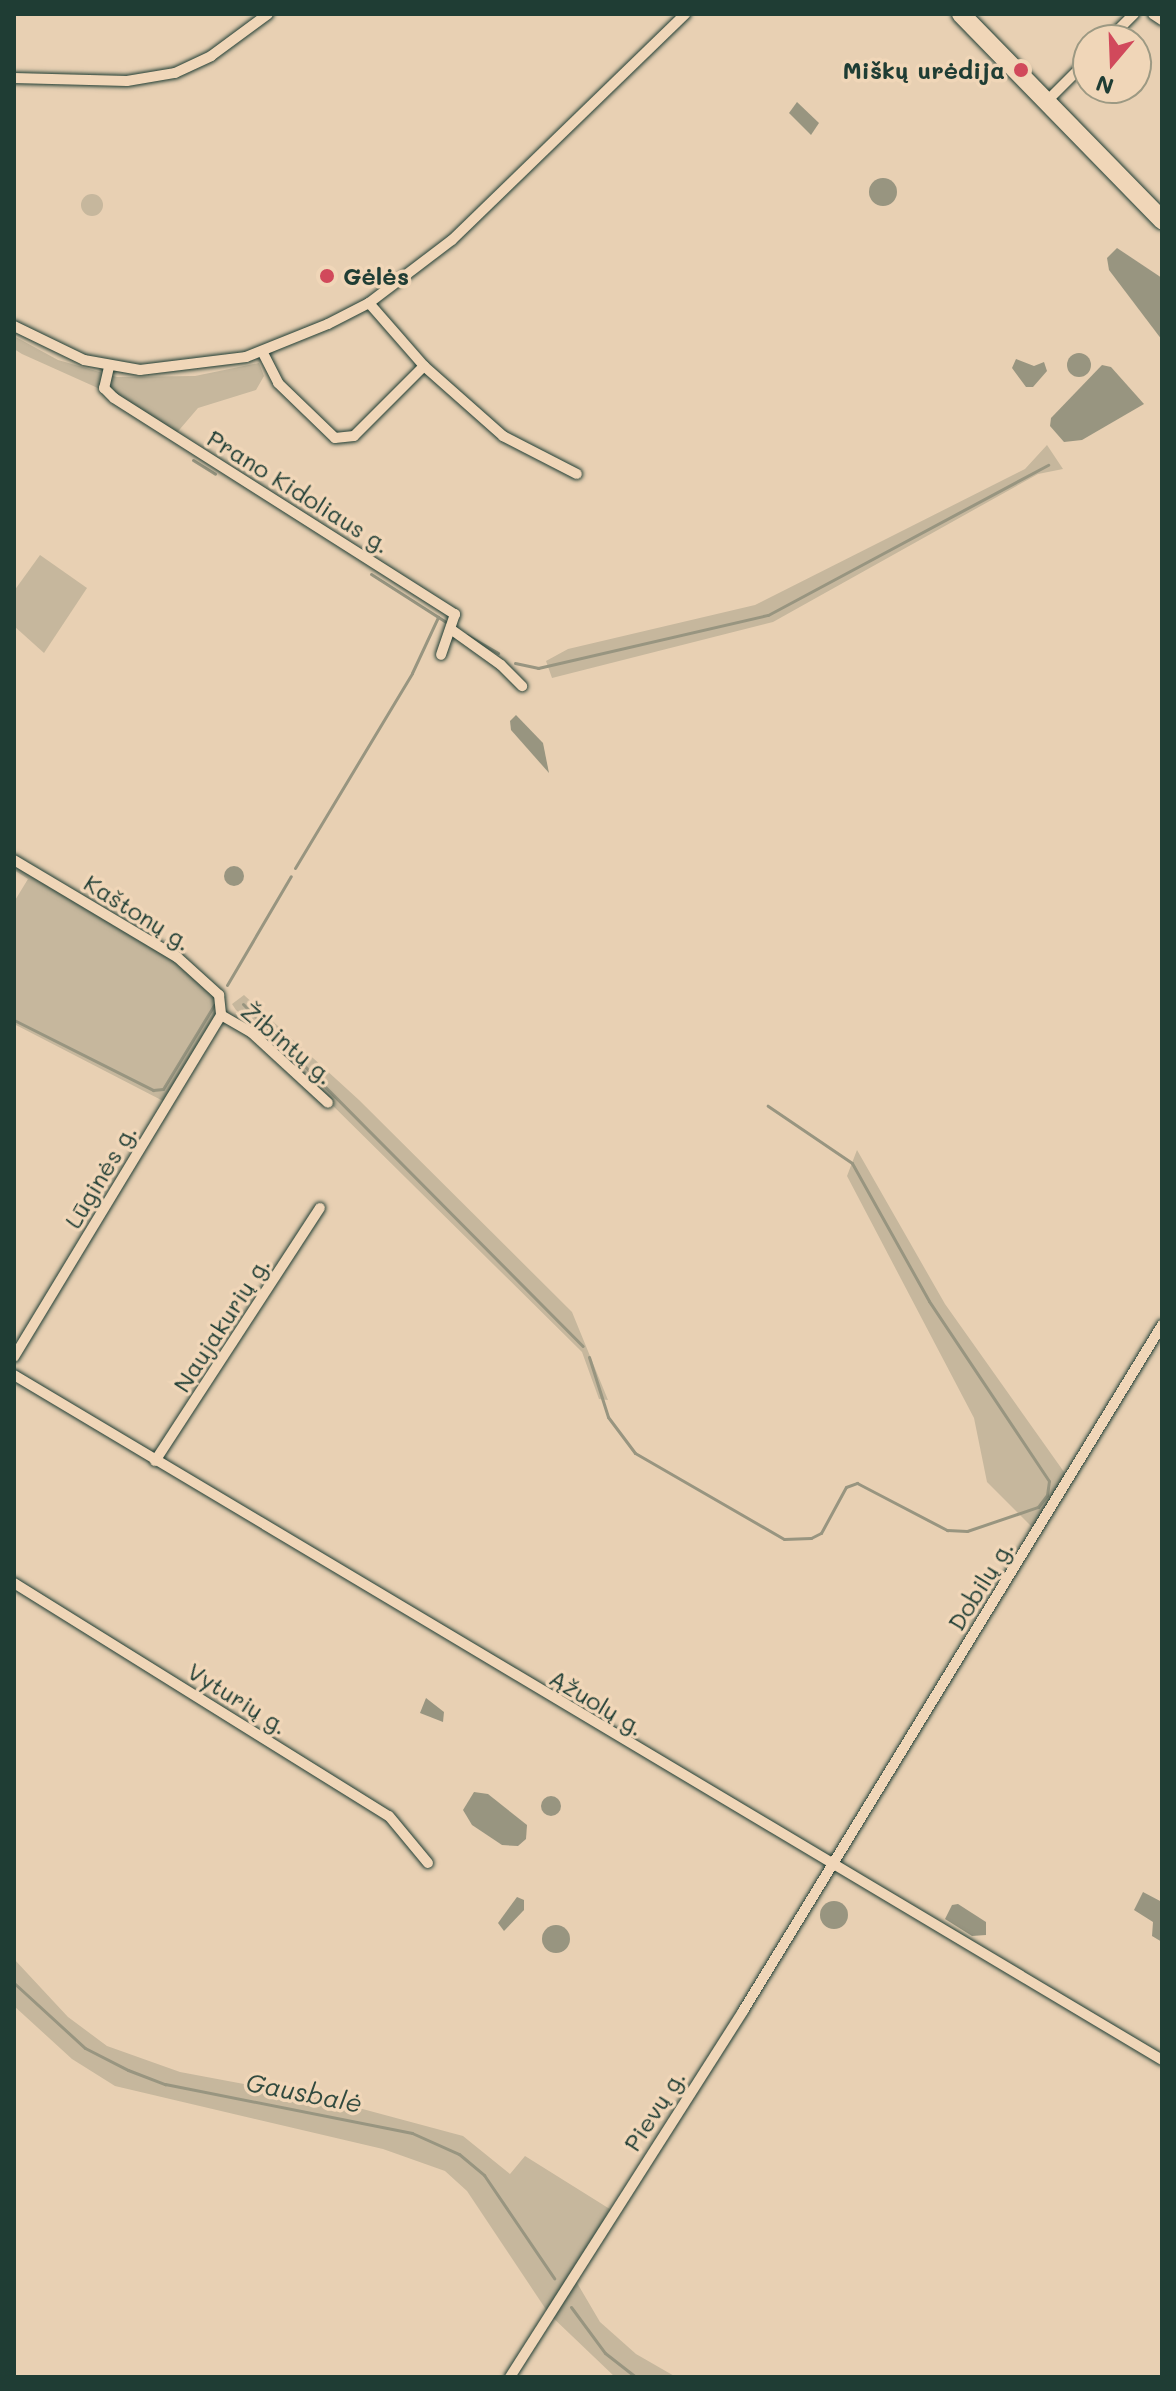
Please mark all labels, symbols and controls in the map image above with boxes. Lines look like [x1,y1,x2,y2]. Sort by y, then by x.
north arrow [1072,24,1152,104]
place label: Miškų urėdija [842,56,1005,84]
marker: Miškų urėdija [1012,61,1030,79]
text: N [1092,69,1117,102]
place label: Gėlės [343,262,409,290]
marker: Gėlės [318,267,336,285]
street label: Prano Kidoliaus g. [202,423,396,559]
street label: Kaštonų g. [79,868,197,956]
street label: Žibintų g. [236,996,340,1090]
street label: Lūginės g. [58,1119,142,1233]
street label: Naujakurių g. [166,1251,276,1397]
street label: Dobilų g. [941,1534,1019,1636]
street label: Vyturių g. [183,1656,293,1740]
street label: Ąžuolų g. [545,1663,649,1741]
street label: Pievų g. [617,2064,691,2156]
water label: Gausbalė [243,2066,365,2120]

